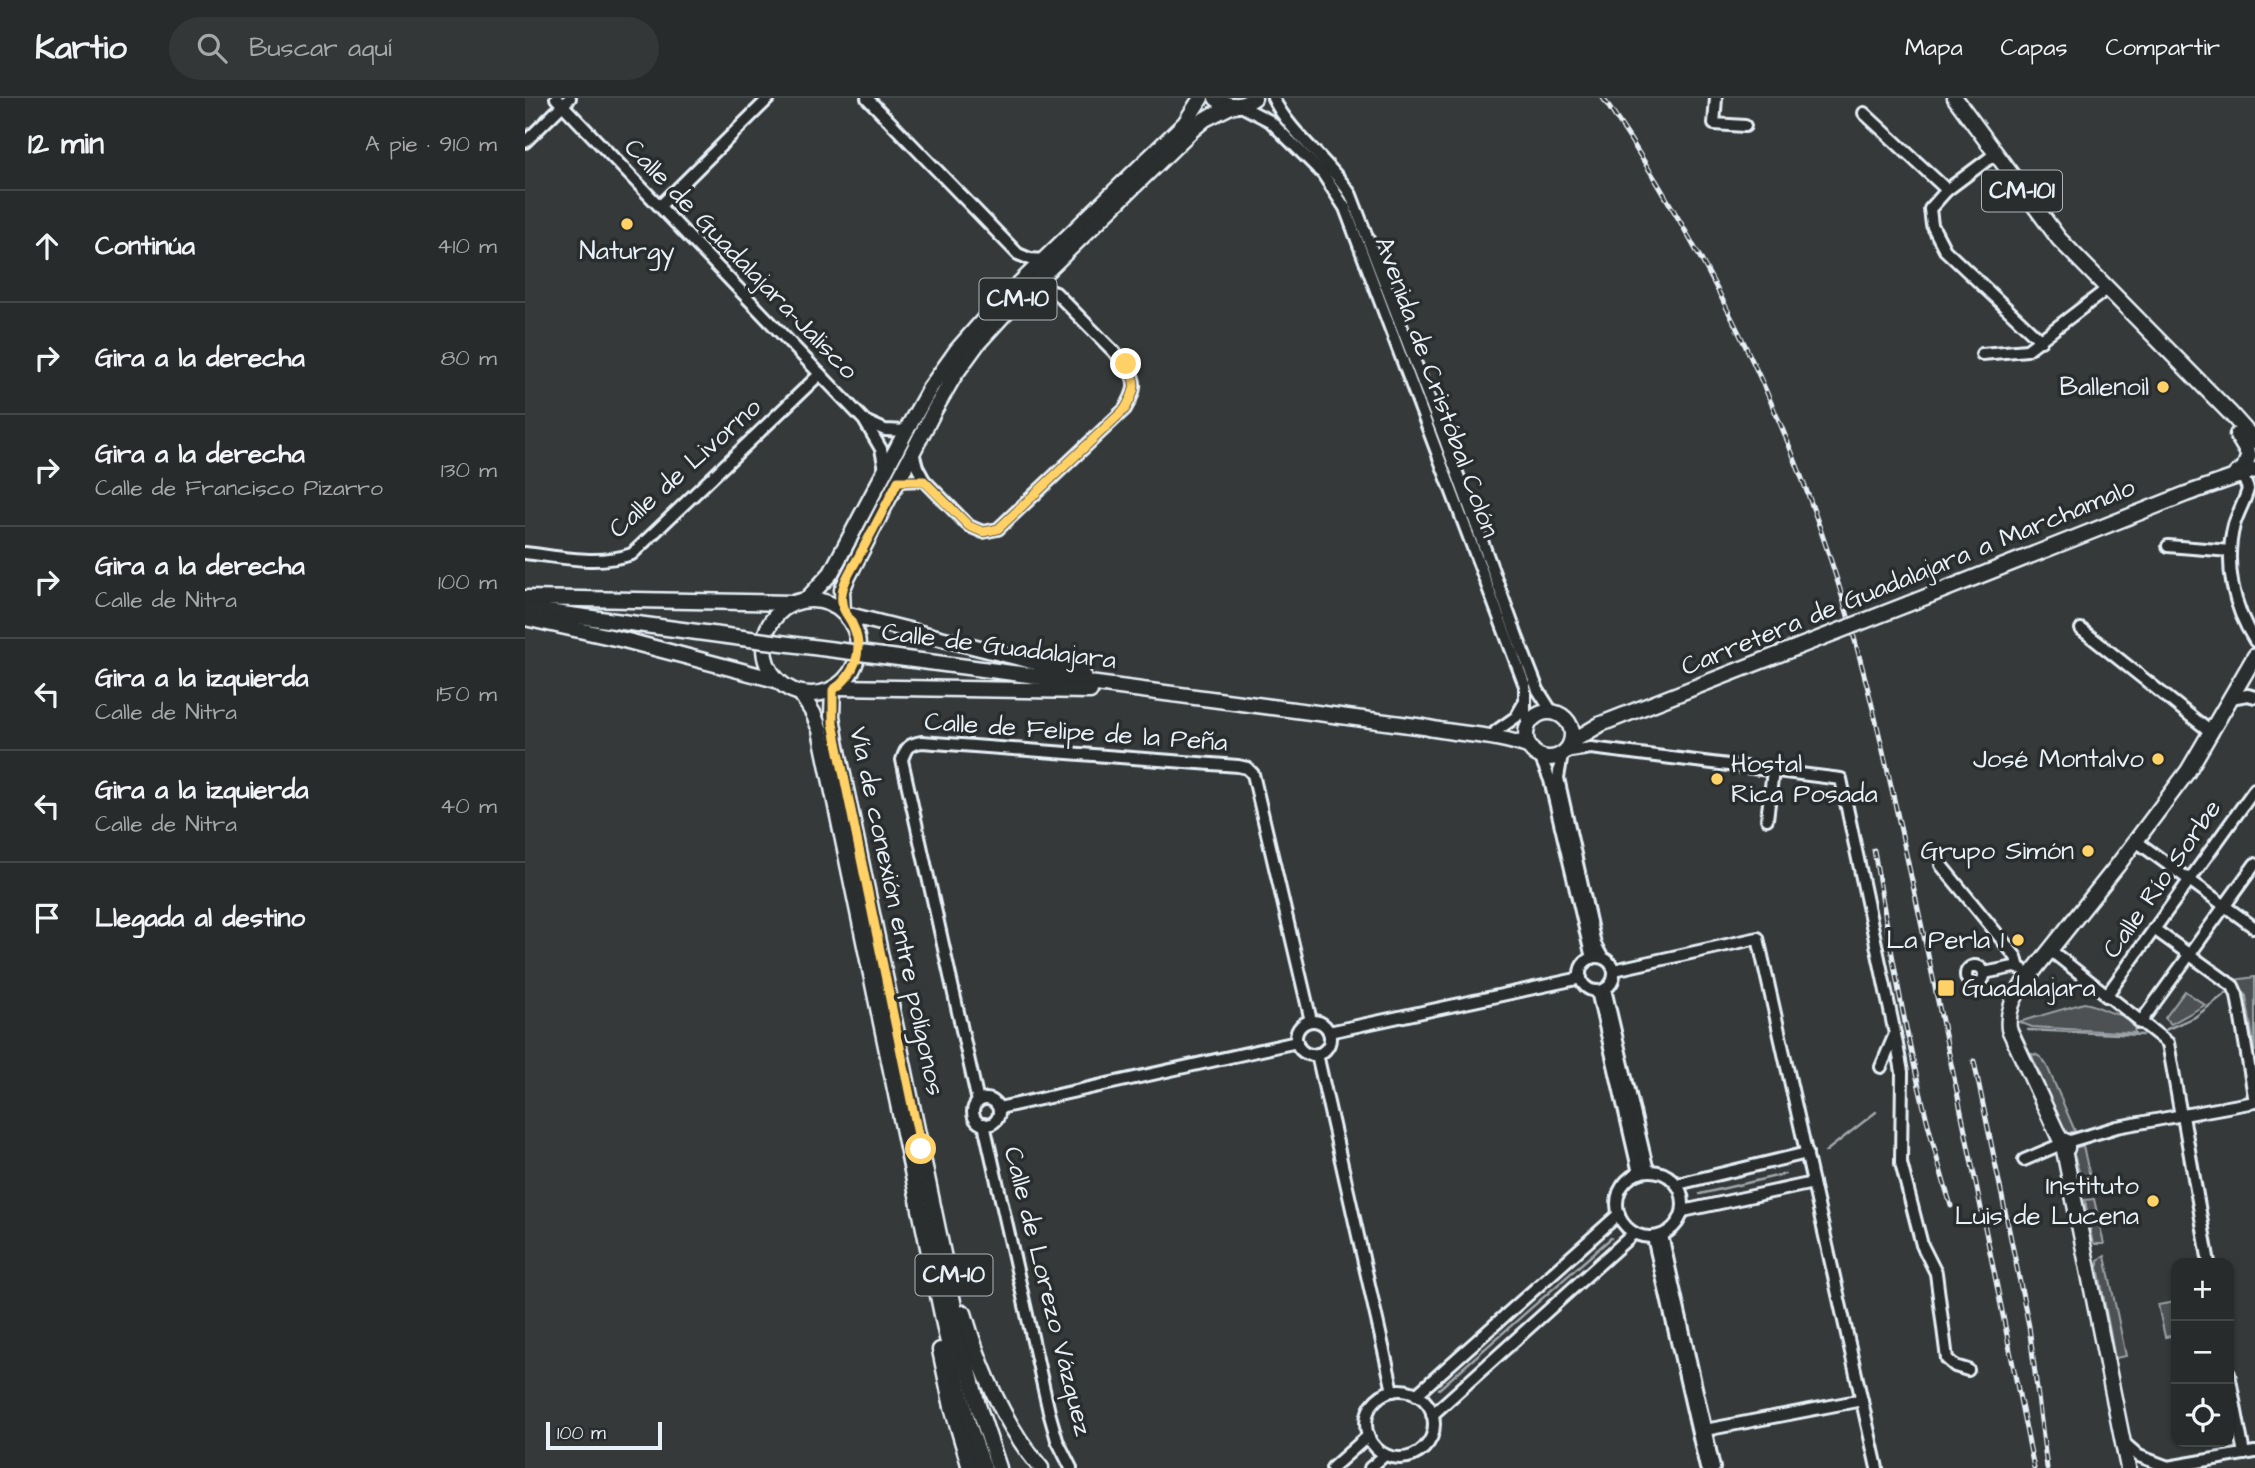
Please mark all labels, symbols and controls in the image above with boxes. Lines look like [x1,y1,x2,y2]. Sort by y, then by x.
search box [169,17,659,80]
text: Kartio [35,25,127,71]
icon: search [193,29,231,67]
text: Buscar aquí [249,30,392,66]
text: Mapa [1905,31,1963,65]
text: Capas [2001,31,2067,65]
text: Compartir [2105,31,2220,65]
text: 12 min [28,123,104,165]
text: A pie · 910 m [365,128,497,160]
street label: Calle de Guadalajara-Jalisco [616,130,866,388]
road number: CM-101 [1982,170,2062,212]
marker: Naturgy [619,216,635,232]
icon: ahead [28,227,66,265]
text: Continúa [95,228,195,264]
text: 410 m [437,230,497,262]
street label: Avenida de Cristóbal Colón [1366,231,1508,543]
place label: Naturgy [579,233,675,271]
road number: CM-10 [979,279,1057,320]
icon: right [28,339,66,377]
text: Gira a la derecha [95,340,305,376]
text: 80 m [440,342,497,374]
route end [1110,348,1141,379]
place label: Ballenoil [2059,369,2149,405]
marker: Ballenoil [2155,379,2171,395]
street label: Calle de Livorno [601,389,769,546]
text: Gira a la derecha [95,436,305,472]
icon: right [28,451,66,489]
text: 130 m [441,454,497,486]
street label: Carretera de Guadalajara a Marchamalo [1676,469,2141,685]
text: Calle de Francisco Pizarro [95,472,383,504]
text: Gira a la derecha [95,548,305,584]
icon: right [28,563,66,601]
text: 100 m [438,566,497,598]
text: Calle de Nitra [95,584,237,616]
street label: Calle de Guadalajara [880,614,1118,678]
text: Gira a la izquierda [95,660,309,696]
icon: left [28,675,66,713]
text: 150 m [436,678,497,710]
text: Calle de Nitra [95,696,237,728]
street label: Calle de Felipe de la Peña [923,703,1229,761]
street label: Vía de conexión entre polígonos [838,723,954,1099]
place label: José Montalvo [1973,741,2144,777]
place label: Hostal Rica Posada [1731,746,1878,812]
marker: José Montalvo [2150,751,2166,767]
marker: Hostal Rica Posada [1709,771,1725,787]
text: Gira a la izquierda [95,772,309,808]
icon: left [28,787,66,825]
text: 40 m [440,790,497,822]
street label: Calle Río Sorbe [2094,792,2230,966]
text: Calle de Nitra [95,808,237,840]
place label: Grupo Simón [1920,833,2074,869]
marker: Grupo Simón [2080,843,2096,859]
icon: arrive [28,899,66,937]
text: Llegada al destino [95,900,305,936]
place label: La Perla 1 [1886,922,2004,958]
marker: La Perla 1 [2010,932,2026,948]
place label: Guadalajara [1962,970,2096,1006]
marker: Guadalajara [1936,978,1956,998]
route start [905,1133,936,1164]
street label: Calle de Lorezo Vázquez [995,1143,1101,1440]
place label: Instituto Luis de Lucena [1955,1168,2139,1234]
marker: Instituto Luis de Lucena [2145,1193,2161,1209]
road number: CM-10 [915,1254,992,1296]
map controls [2171,1258,2234,1447]
button: + [2171,1258,2234,1321]
button: − [2171,1321,2234,1384]
button: locate [2171,1384,2234,1447]
scale bar [546,1419,661,1451]
text: 100 m [557,1420,606,1447]

